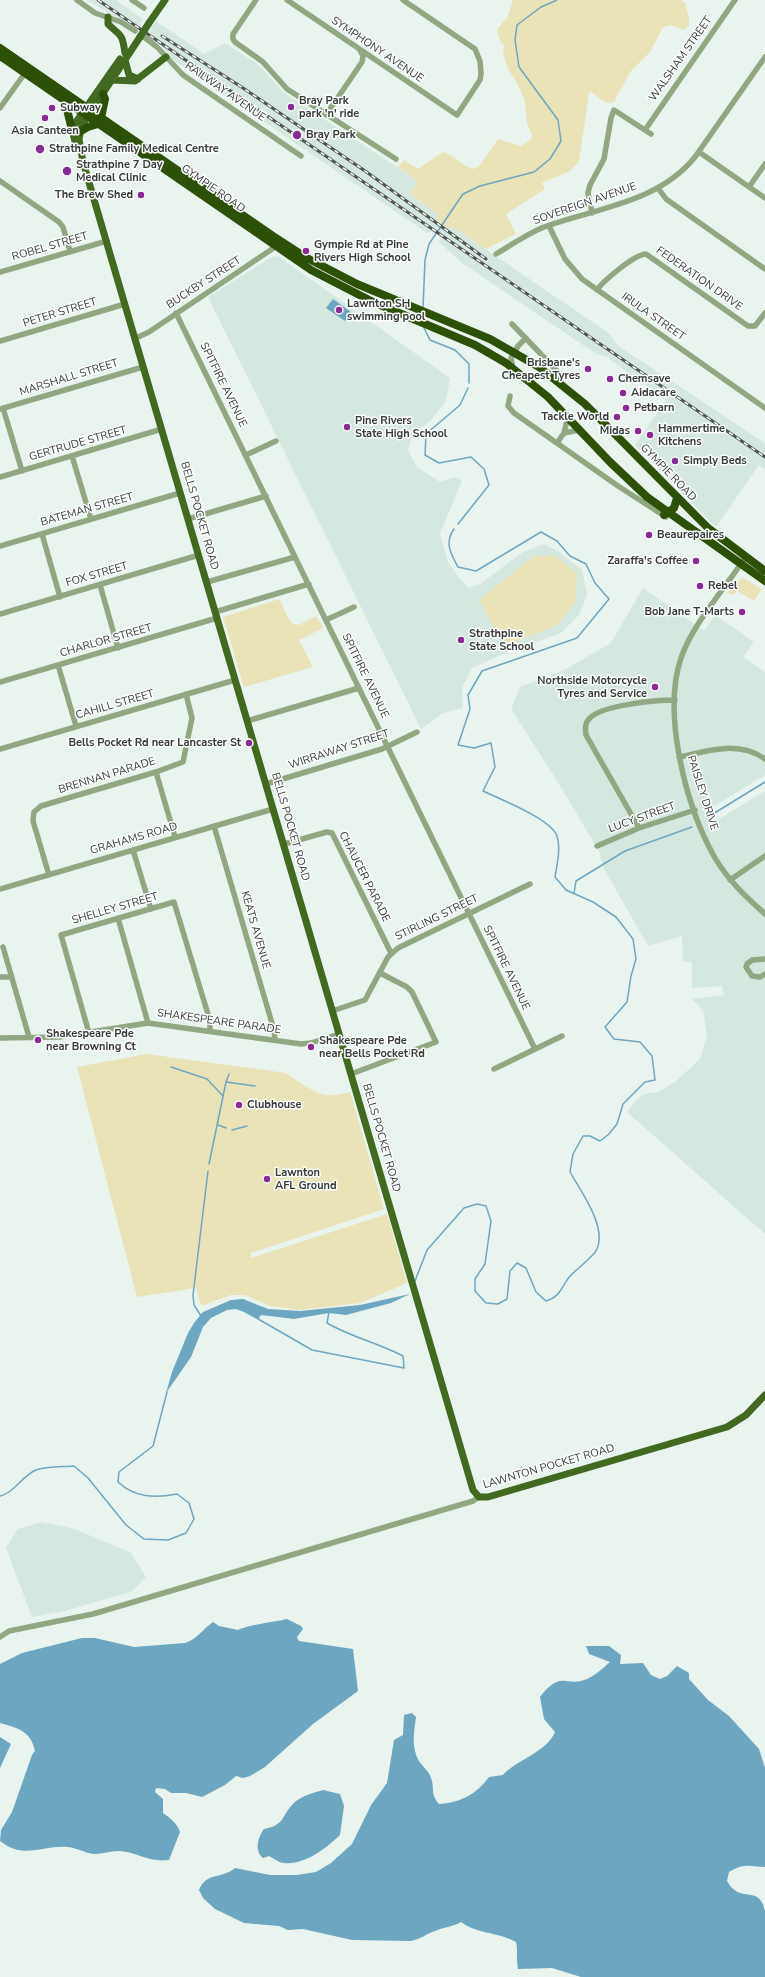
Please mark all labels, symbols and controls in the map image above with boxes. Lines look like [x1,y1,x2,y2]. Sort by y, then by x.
street label: SYMPHONY AVENUE [329,14,425,86]
street label: WALSHAM STREET [647,14,715,104]
street label: RAILWAY AVENUE [182,59,268,125]
place label: Bray Park park 'n' ride [299,94,359,120]
place label: Subway [60,101,101,115]
marker: Bray Park park 'n' ride [286,102,296,112]
marker: Subway [47,103,57,113]
marker: Asia Canteen [40,113,50,123]
place label: Asia Canteen [11,124,79,138]
place label: Bray Park [306,128,356,142]
marker: Bray Park [291,129,303,141]
place label: Strathpine Family Medical Centre [49,142,219,156]
marker: Strathpine Family Medical Centre [34,143,46,155]
place label: Strathpine 7 Day Medical Clinic [76,158,163,184]
street label: GYMPIE ROAD [179,162,247,216]
marker: Strathpine 7 Day Medical Clinic [61,165,73,177]
street label: SOVEREIGN AVENUE [532,180,638,228]
place label: The Brew Shed [55,188,133,202]
marker: The Brew Shed [136,190,146,200]
street label: ROBEL STREET [11,230,89,264]
place label: Gympie Rd at Pine Rivers High School [314,238,411,264]
street label: FEDERATION DRIVE [653,244,745,314]
marker: Gympie Rd at Pine Rivers High School [301,246,311,256]
street label: BUCKBY STREET [164,254,244,312]
street label: IRULA STREET [619,290,687,344]
street label: PETER STREET [22,296,98,330]
place label: Lawnton SH swimming pool [347,297,425,323]
marker: Lawnton SH swimming pool [334,305,344,315]
street label: SPITFIRE AVENUE [197,341,249,429]
place label: Brisbane's Cheapest Tyres [502,356,580,382]
street label: MARSHALL STREET [18,357,120,399]
marker: Brisbane's Cheapest Tyres [583,364,593,374]
place label: Chemsave [618,372,670,386]
marker: Chemsave [605,374,615,384]
place label: Aidacare [631,386,676,400]
marker: Aidacare [618,388,628,398]
place label: Petbarn [634,401,674,415]
marker: Petbarn [621,403,631,413]
place label: Tackle World [541,410,609,424]
marker: Tackle World [612,412,622,422]
place label: Pine Rivers State High School [355,414,447,440]
marker: Pine Rivers State High School [342,422,352,432]
place label: Hammertime Kitchens [658,422,725,448]
street label: GERTRUDE STREET [28,424,128,464]
place label: Midas [600,424,630,438]
marker: Midas [633,426,643,436]
marker: Hammertime Kitchens [645,430,655,440]
street label: GYMPIE ROAD [637,442,699,504]
place label: Simply Beds [683,454,747,468]
marker: Simply Beds [670,456,680,466]
street label: BELLS POCKET ROAD [177,460,221,572]
street label: BATEMAN STREET [39,490,135,530]
place label: Beaurepaires [657,528,724,542]
marker: Beaurepaires [644,530,654,540]
place label: Zaraffa's Coffee [608,554,688,568]
marker: Zaraffa's Coffee [691,556,701,566]
street label: FOX STREET [64,560,130,590]
place label: Rebel [708,579,737,593]
marker: Rebel [695,581,705,591]
place label: Bob Jane T-Marts [644,605,734,619]
marker: Bob Jane T-Marts [737,607,747,617]
street label: CHARLOR STREET [58,622,154,660]
place label: Strathpine State School [469,627,534,653]
street label: SPITFIRE AVENUE [339,632,391,720]
marker: Strathpine State School [456,635,466,645]
place label: Northside Motorcycle Tyres and Service [537,674,647,700]
marker: Northside Motorcycle Tyres and Service [650,682,660,692]
street label: CAHILL STREET [74,687,156,723]
street label: WIRRAWAY STREET [287,727,391,773]
place label: Bells Pocket Rd near Lancaster St [69,736,241,750]
marker: Bells Pocket Rd near Lancaster St [244,738,254,748]
street label: PAISLEY DRIVE [684,754,720,832]
street label: BRENNAN PARADE [57,755,157,797]
street label: BELLS POCKET ROAD [268,771,312,883]
street label: LUCY STREET [607,800,677,836]
street label: GRAHAMS ROAD [89,820,179,858]
street label: CHAUCER PARADE [335,830,393,924]
street label: SHELLEY STREET [70,890,160,928]
street label: KEATS AVENUE [238,890,272,970]
street label: STIRLING STREET [393,892,481,944]
street label: SPITFIRE AVENUE [480,924,532,1012]
street label: SHAKESPEARE PARADE [156,1007,282,1037]
place label: Shakespeare Pde near Browning Ct [46,1027,136,1053]
place label: Shakespeare Pde near Bells Pocket Rd [319,1034,425,1060]
marker: Shakespeare Pde near Browning Ct [33,1035,43,1045]
marker: Shakespeare Pde near Bells Pocket Rd [306,1042,316,1052]
street label: BELLS POCKET ROAD [359,1082,403,1194]
place label: Clubhouse [247,1098,301,1112]
marker: Clubhouse [234,1100,244,1110]
place label: Lawnton AFL Ground [275,1166,337,1192]
marker: Lawnton AFL Ground [262,1174,272,1184]
street label: LAWNTON POCKET ROAD [482,1442,616,1492]

